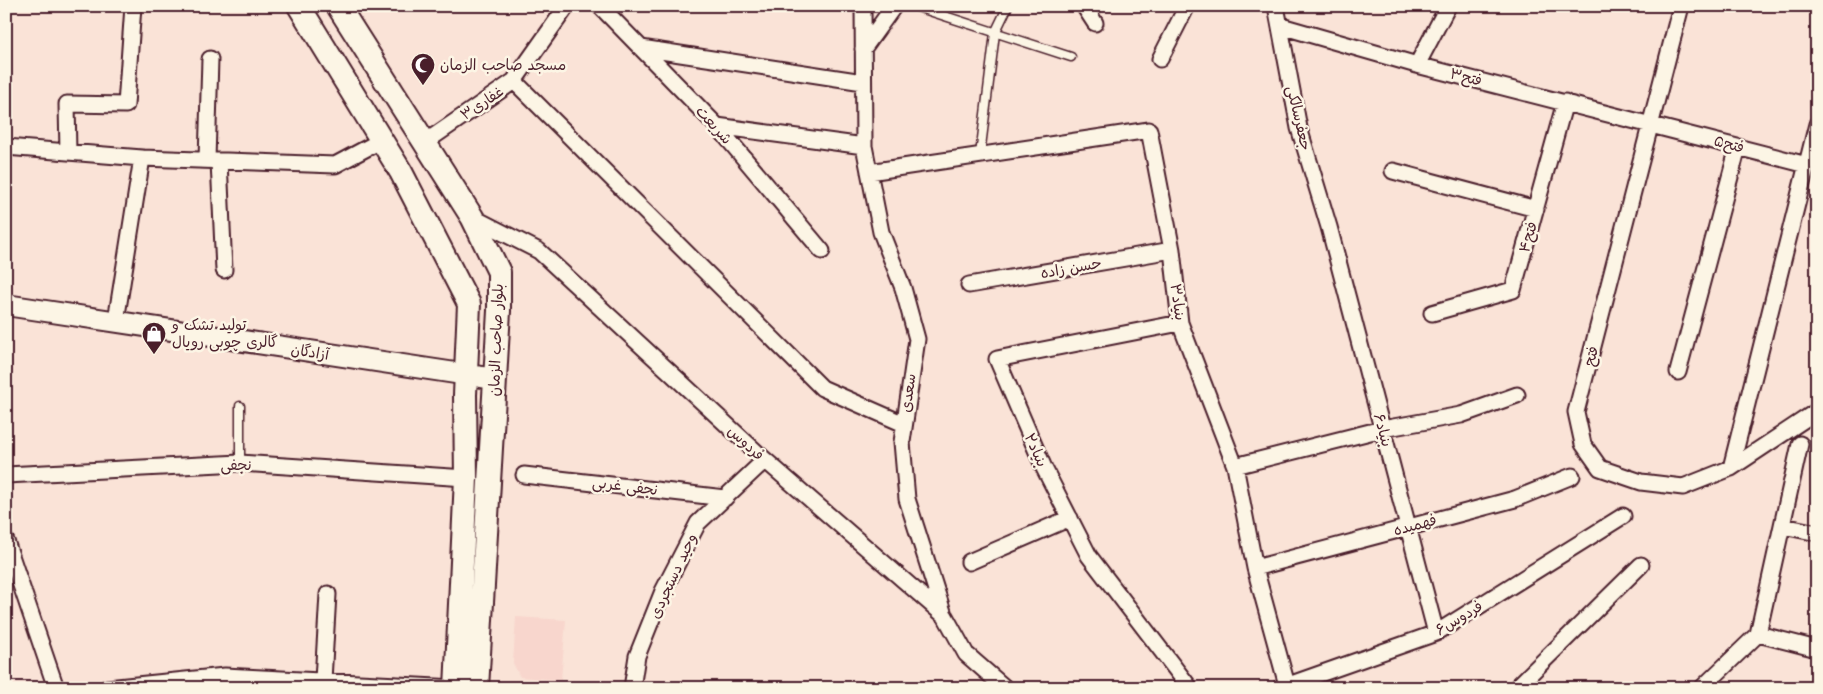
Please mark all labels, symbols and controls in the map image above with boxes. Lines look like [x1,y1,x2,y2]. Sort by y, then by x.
mosque icon: مسجد صاحب الزمان [410,52,436,86]
place label: مسجد صاحب الزمان [440,55,566,75]
street label: فتح۳ [1448,63,1484,91]
street label: غفاری۳ [456,81,508,125]
street label: جعفرسالکی [1282,84,1316,152]
street label: شریعت [691,101,737,149]
street label: فتح۵ [1712,130,1746,158]
street label: فتح۴ [1514,219,1542,255]
street label: حسن زاده [1039,253,1103,283]
street label: بنیاد۳ [1166,282,1190,322]
street label: بلوار صاحب الزمان [484,283,508,397]
place label: تولید تشک و گالری چوبی رویال [171,315,278,352]
shop icon: تولید تشک و گالری چوبی رویال [141,321,167,355]
street label: آزادگان [290,339,332,365]
street label: فتح [1579,344,1603,368]
street label: سعدی [895,372,921,414]
street label: بنیاد۶ [1369,411,1397,449]
street label: فردوس [723,421,769,465]
street label: بنیاد۲ [1020,430,1052,470]
street label: نجفی [220,455,252,475]
street label: نجفی غربی [591,472,659,500]
street label: فهمیده [1391,510,1439,540]
street label: وحید دستجردی [645,530,701,622]
street label: فردوس۶ [1432,596,1486,640]

